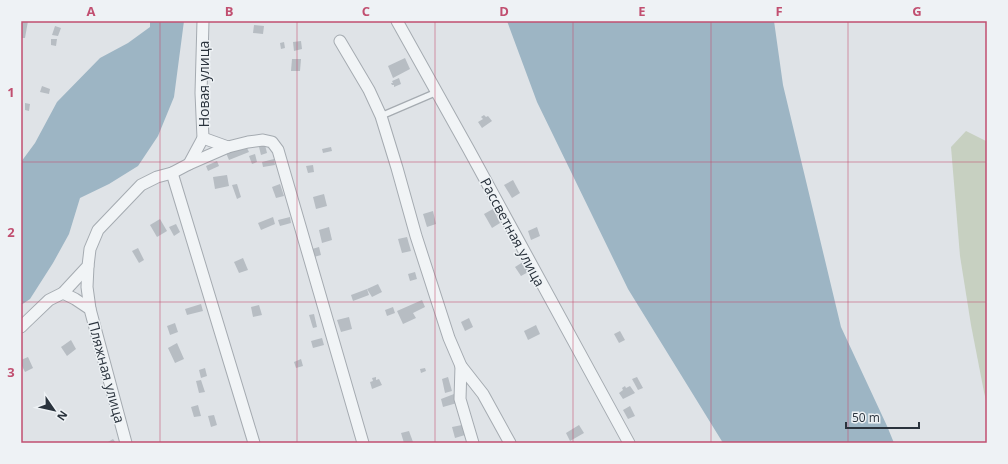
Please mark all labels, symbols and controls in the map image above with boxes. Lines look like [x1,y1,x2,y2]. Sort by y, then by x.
text: A [87,2,96,20]
text: B [225,2,234,20]
text: C [362,2,370,20]
text: D [499,2,509,20]
text: E [638,2,646,20]
text: F [775,2,783,20]
text: G [912,2,922,20]
street label: Новая улица [194,41,213,127]
text: 1 [7,83,15,101]
street label: Рассветная улица [476,174,550,290]
text: 2 [7,223,15,241]
street label: Пляжная улица [84,319,130,425]
text: 3 [7,363,15,381]
north arrow [34,390,74,430]
scale bar [846,404,919,430]
text: N [54,408,71,424]
text: 50 m [852,409,880,426]

